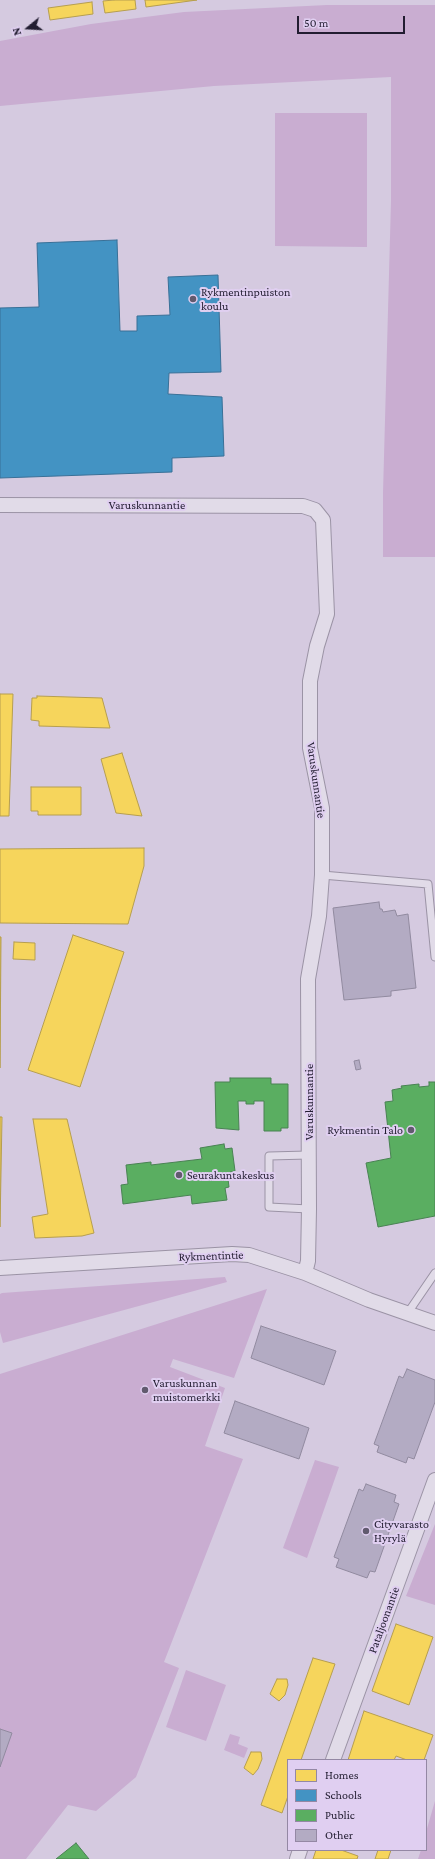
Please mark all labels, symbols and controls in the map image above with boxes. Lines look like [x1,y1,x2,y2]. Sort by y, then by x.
north arrow [8,8,48,48]
scale bar [299,8,407,34]
text: 50 m [304,16,328,30]
text: N [10,26,23,37]
place label: Rykmentinpuiston koulu [201,285,290,313]
marker: Rykmentinpuiston koulu [188,294,198,304]
street label: Varuskunnantie [109,498,185,512]
street label: Varuskunnantie [304,741,328,819]
street label: Varuskunnantie [302,1064,316,1140]
place label: Rykmentin Talo [327,1123,403,1137]
marker: Rykmentin Talo [406,1125,416,1135]
place label: Seurakuntakeskus [187,1168,274,1182]
marker: Seurakuntakeskus [174,1170,184,1180]
street label: Rykmentintie [178,1248,244,1264]
place label: Varuskunnan muistomerkki [153,1376,220,1404]
marker: Varuskunnan muistomerkki [140,1385,150,1395]
place label: Cityvarasto Hyrylä [374,1517,429,1545]
marker: Cityvarasto Hyrylä [361,1526,371,1536]
street label: Pataljoonantie [365,1585,403,1655]
legend [287,1759,427,1851]
text: Homes [325,1768,358,1782]
text: Schools [325,1788,362,1802]
text: Public [325,1808,355,1822]
text: Other [325,1828,353,1842]

